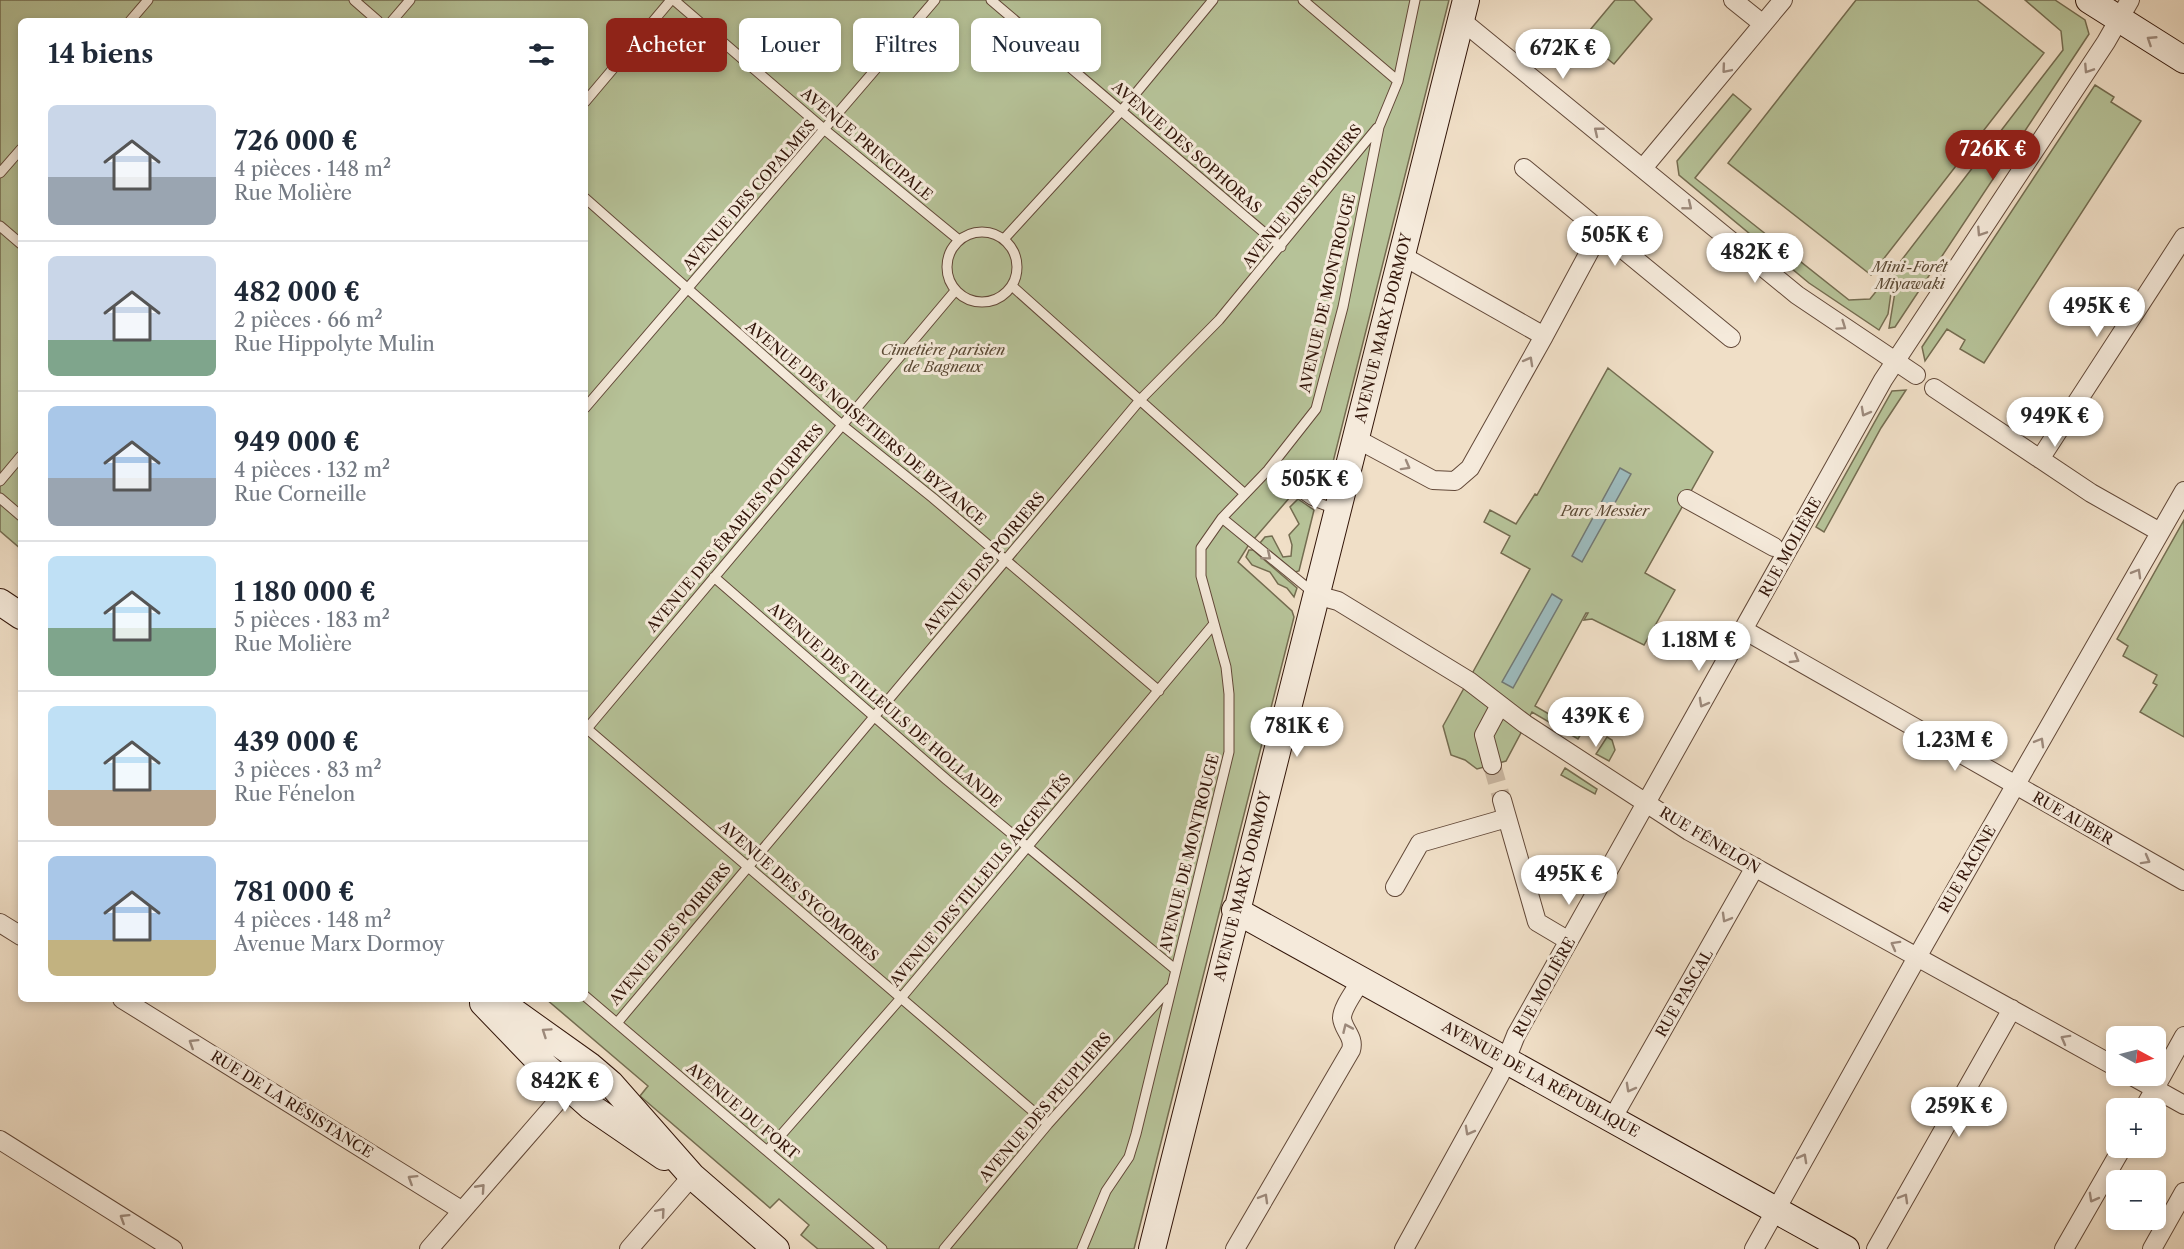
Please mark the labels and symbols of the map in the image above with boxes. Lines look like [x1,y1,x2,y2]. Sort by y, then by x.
pin: 672K € [1514,29,1612,80]
one-way arrow [2147,37,2158,48]
one-way arrow [1722,62,1733,73]
one-way arrow [2084,63,2096,73]
street label: AVENUE DES SOPHORAS [1108,76,1266,217]
street label: AVENUE PRINCIPALE [797,83,937,205]
street label: AVENUE DES COPALMES [678,116,820,275]
street label: AVENUE DES POIRIERS [1238,120,1366,272]
one-way arrow [1594,128,1605,139]
pin: 726K € [1944,130,2042,181]
street label: AVENUE DE MONTROUGE [1295,192,1359,395]
one-way arrow [1681,198,1692,209]
pin: 505K € [1566,216,1664,267]
one-way arrow [1977,225,1988,236]
street label: AVENUE MARX DORMOY [1350,231,1416,426]
pin: 482K € [1706,233,1804,284]
park label: Mini-Forêt Miyawaki [1870,257,1948,293]
pin: 495K € [2048,287,2146,338]
street label: AVENUE DES NOISETIERS DE BYZANCE [741,316,990,529]
one-way arrow [1835,319,1846,330]
park label: Cimetière parisien de Bagneux [881,340,1005,376]
one-way arrow [1522,357,1534,367]
pin: 949K € [2006,397,2104,448]
one-way arrow [1861,405,1872,416]
street label: AVENUE DES ÉRABLES POURPRES [642,420,828,637]
one-way arrow [1400,459,1411,470]
pin: 505K € [1266,460,1364,511]
street label: AVENUE DES POIRIERS [918,488,1049,639]
street label: RUE MOLIÈRE [1755,494,1825,600]
park label: Parc Messier [1560,501,1650,520]
one-way arrow [1260,548,1271,559]
one-way arrow [2130,569,2141,579]
street label: AVENUE DES TILLEULS DE HOLLANDE [764,598,1005,811]
pin: 1.18M € [1644,621,1754,672]
one-way arrow [1789,652,1799,663]
one-way arrow [1699,696,1710,707]
pin: 439K € [1547,697,1645,748]
pin: 781K € [1248,707,1346,758]
pin: 1.23M € [1900,721,2010,772]
one-way arrow [2033,738,2044,748]
street label: AVENUE DE MONTROUGE [1155,752,1223,955]
street label: AVENUE DES TILLEULS ARGENTÉS [885,770,1075,991]
street label: RUE AUBER [2029,787,2118,849]
street label: AVENUE MARX DORMOY [1209,789,1275,984]
street label: RUE FÉNELON [1656,802,1764,878]
street label: AVENUE DES SYCOMORES [715,816,883,965]
street label: RUE RACINE [1934,822,2000,916]
one-way arrow [2140,852,2151,864]
pin: 495K € [1520,855,1618,906]
street label: AVENUE DES POIRIERS [604,859,735,1010]
one-way arrow [1722,912,1734,922]
street label: RUE MOLIÈRE [1509,934,1579,1040]
one-way arrow [1890,941,1901,952]
street label: RUE PASCAL [1651,945,1717,1040]
street label: AVENUE DE LA RÉPUBLIQUE [1438,1016,1643,1141]
one-way arrow [1342,1024,1354,1035]
north arrow [2106,1026,2166,1086]
one-way arrow [542,1028,552,1040]
street label: AVENUE DES PEUPLIERS [974,1028,1115,1186]
one-way arrow [2061,1035,2071,1046]
one-way arrow [189,1038,199,1050]
street label: RUE DE LA RÉSISTANCE [207,1046,377,1162]
street label: AVENUE DU FORT [682,1058,804,1164]
pin: 842K € [516,1062,614,1113]
one-way arrow [1626,1082,1638,1092]
pin: 259K € [1910,1087,2008,1138]
one-way arrow [1465,1125,1476,1135]
one-way arrow [1796,1154,1807,1164]
one-way arrow [408,1175,419,1186]
one-way arrow [474,1184,485,1195]
one-way arrow [2089,1192,2100,1202]
one-way arrow [1257,1194,1268,1204]
one-way arrow [1897,1194,1909,1204]
one-way arrow [653,1208,664,1219]
one-way arrow [119,1214,130,1225]

